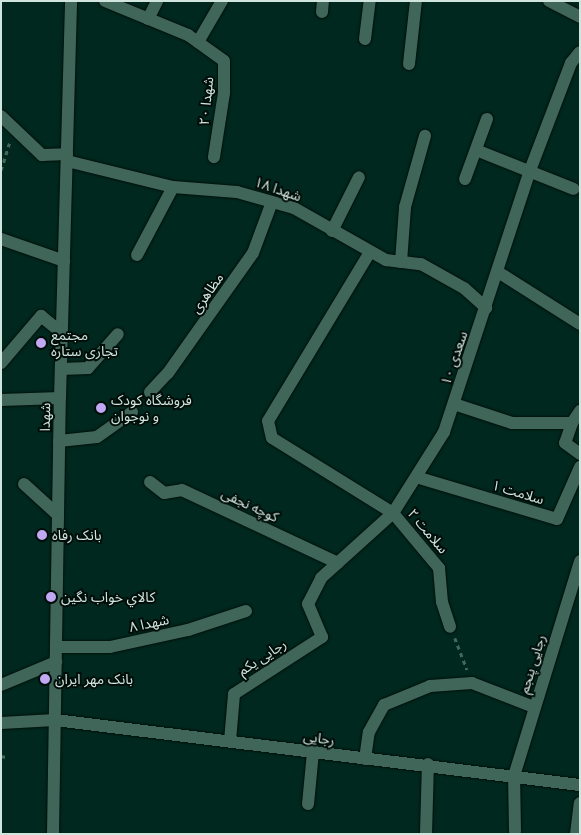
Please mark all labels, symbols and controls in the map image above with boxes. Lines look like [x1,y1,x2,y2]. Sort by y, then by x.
street label: شهدا ۲۰ [195,76,217,126]
street label: شهدا ۱۸ [252,173,304,205]
street label: مظاهری [187,270,227,316]
place label: مجتمع تجاری ستاره [51,327,118,360]
street label: سعدی ۱۰ [437,329,471,387]
marker: مجتمع تجاری ستاره [35,337,47,349]
place label: فروشگاه کودک و نوجوان [111,392,192,424]
street label: شهدا [36,402,54,432]
marker: فروشگاه کودک و نوجوان [95,402,107,414]
street label: سلامت ۱ [490,476,546,508]
street label: کوچه نجفی [219,485,281,525]
street label: سلامت ۲ [404,505,452,557]
place label: بانک رفاه [52,527,102,543]
marker: بانک رفاه [36,529,48,541]
place label: كالاي خواب نگين [61,589,155,605]
marker: كالاي خواب نگين [45,591,57,603]
street label: شهدا ۸ [127,611,171,635]
street label: رجایی پنجم [515,632,549,696]
street label: رجایی یکم [235,635,289,679]
place label: بانک مهر ایران [55,671,133,687]
marker: بانک مهر ایران [39,673,51,685]
street label: رجایی [302,727,336,749]

